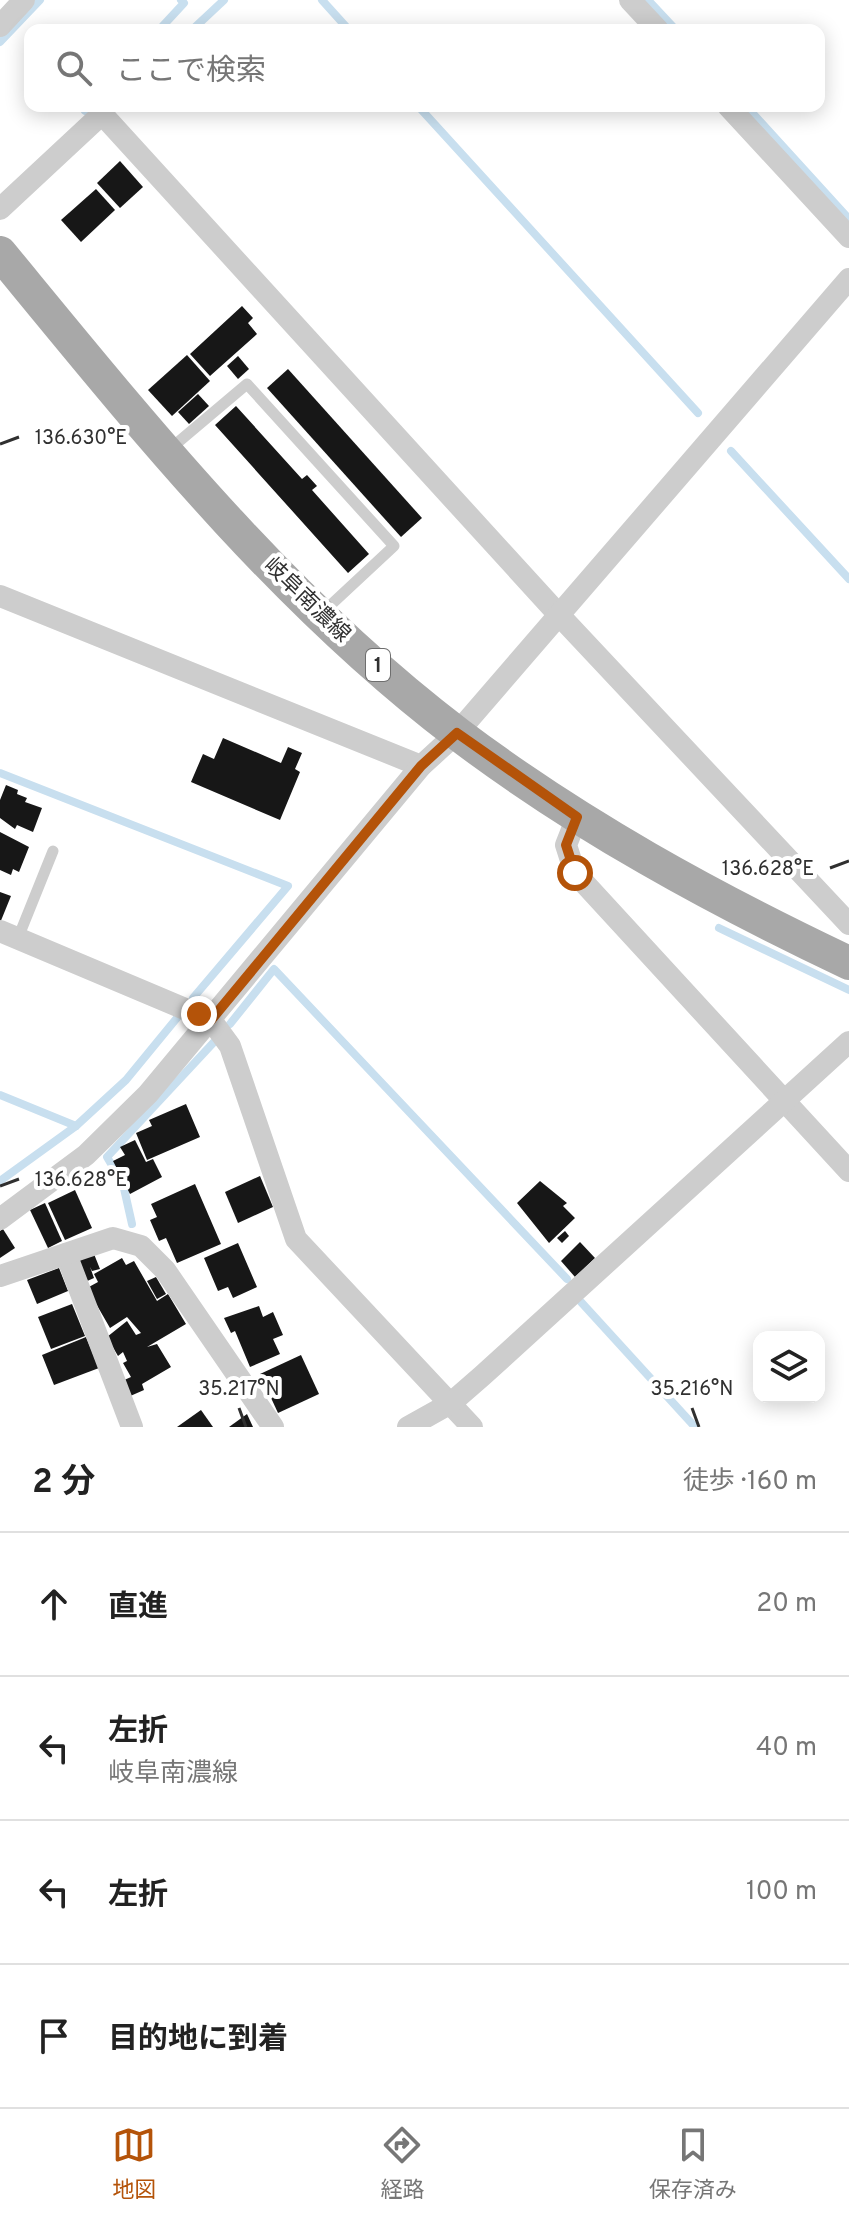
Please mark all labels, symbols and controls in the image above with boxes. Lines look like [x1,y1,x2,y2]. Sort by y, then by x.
search box [24,24,825,112]
icon: search [52,46,96,90]
text: ここで検索 [116,54,266,91]
text: 136.630°E [35,426,127,452]
street label: 岐阜南濃線 [257,553,355,649]
road number: 1 [366,649,390,681]
route start [557,855,593,891]
text: 136.628°E [722,857,814,883]
route end [181,996,217,1032]
text: 136.628°E [35,1168,127,1194]
map controls [753,1331,825,1403]
button: layers [753,1331,825,1403]
text: 35.217°N [198,1377,280,1403]
text: 35.216°N [651,1377,733,1403]
text: 2 分 [32,1462,95,1505]
text: 徒歩 · 160 m [683,1466,817,1499]
icon: ahead [32,1582,76,1626]
text: 20 m [756,1588,817,1621]
text: 直進 [108,1590,168,1627]
text: 左折 [108,1714,168,1751]
icon: left [32,1726,76,1770]
text: 40 m [756,1732,817,1765]
text: 岐阜南濃線 [108,1758,238,1791]
icon: left [32,1870,76,1914]
text: 100 m [746,1876,817,1909]
text: 左折 [108,1878,168,1915]
icon: arrive [32,2014,76,2058]
text: 目的地に到着 [108,2022,288,2059]
tab: 地図 [112,2123,156,2205]
tab: 経路 [380,2123,425,2205]
tab: 保存済み [649,2123,737,2205]

